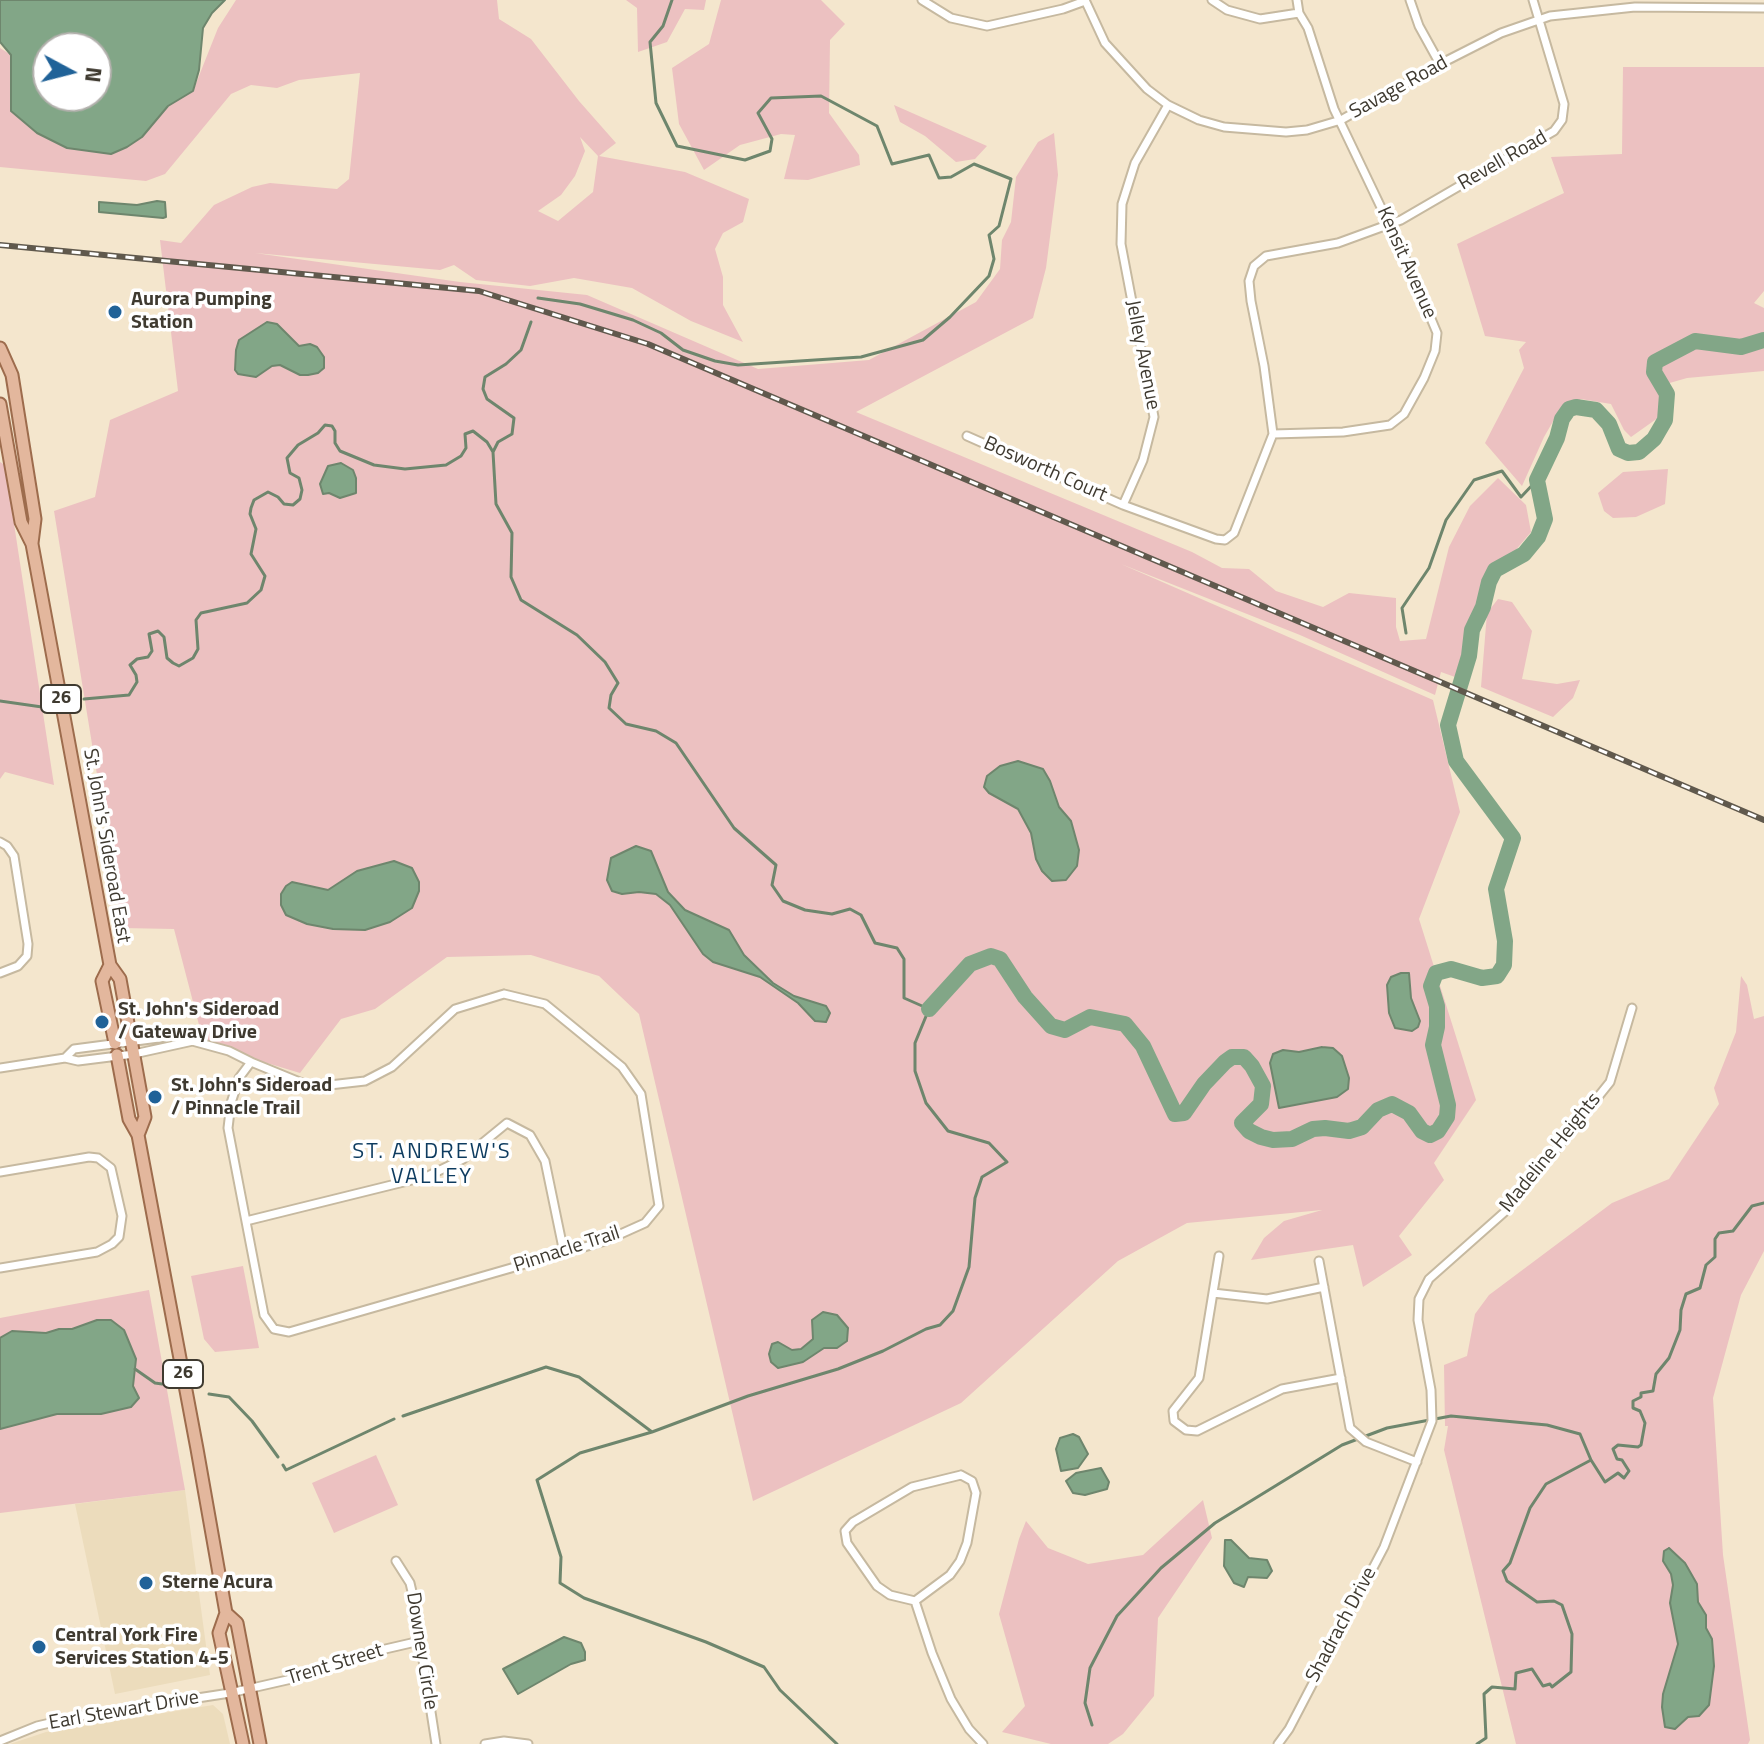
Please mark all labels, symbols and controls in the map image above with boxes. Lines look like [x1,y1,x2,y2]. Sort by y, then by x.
north arrow [32,32,112,112]
street label: Savage Road [1346,51,1452,125]
text: N [76,65,112,84]
street label: Revell Road [1454,126,1552,196]
street label: Kensit Avenue [1371,203,1441,323]
place label: Aurora Pumping Station [131,288,272,335]
street label: Jelley Avenue [1120,298,1164,412]
marker: Aurora Pumping Station [106,303,124,321]
street label: Bosworth Court [980,432,1110,508]
road number: 26 [41,685,81,713]
street label: St. John's Sideroad East [77,747,135,945]
place label: St. John's Sideroad / Gateway Drive [118,998,279,1045]
marker: St. John's Sideroad / Gateway Drive [93,1013,111,1031]
place label: St. John's Sideroad / Pinnacle Trail [171,1074,332,1121]
marker: St. John's Sideroad / Pinnacle Trail [146,1088,164,1106]
street label: Madeline Heights [1495,1088,1607,1218]
district label: ST. ANDREW'S VALLEY [352,1140,512,1192]
street label: Pinnacle Trail [511,1222,623,1278]
road number: 26 [163,1360,203,1388]
street label: Shadrach Drive [1302,1563,1382,1687]
place label: Sterne Acura [162,1571,273,1595]
marker: Sterne Acura [137,1574,155,1592]
street label: Downey Circle [400,1590,442,1712]
place label: Central York Fire Services Station 4-5 [55,1624,229,1671]
marker: Central York Fire Services Station 4-5 [30,1638,48,1656]
street label: Trent Street [284,1639,386,1691]
street label: Earl Stewart Drive [47,1686,201,1736]

